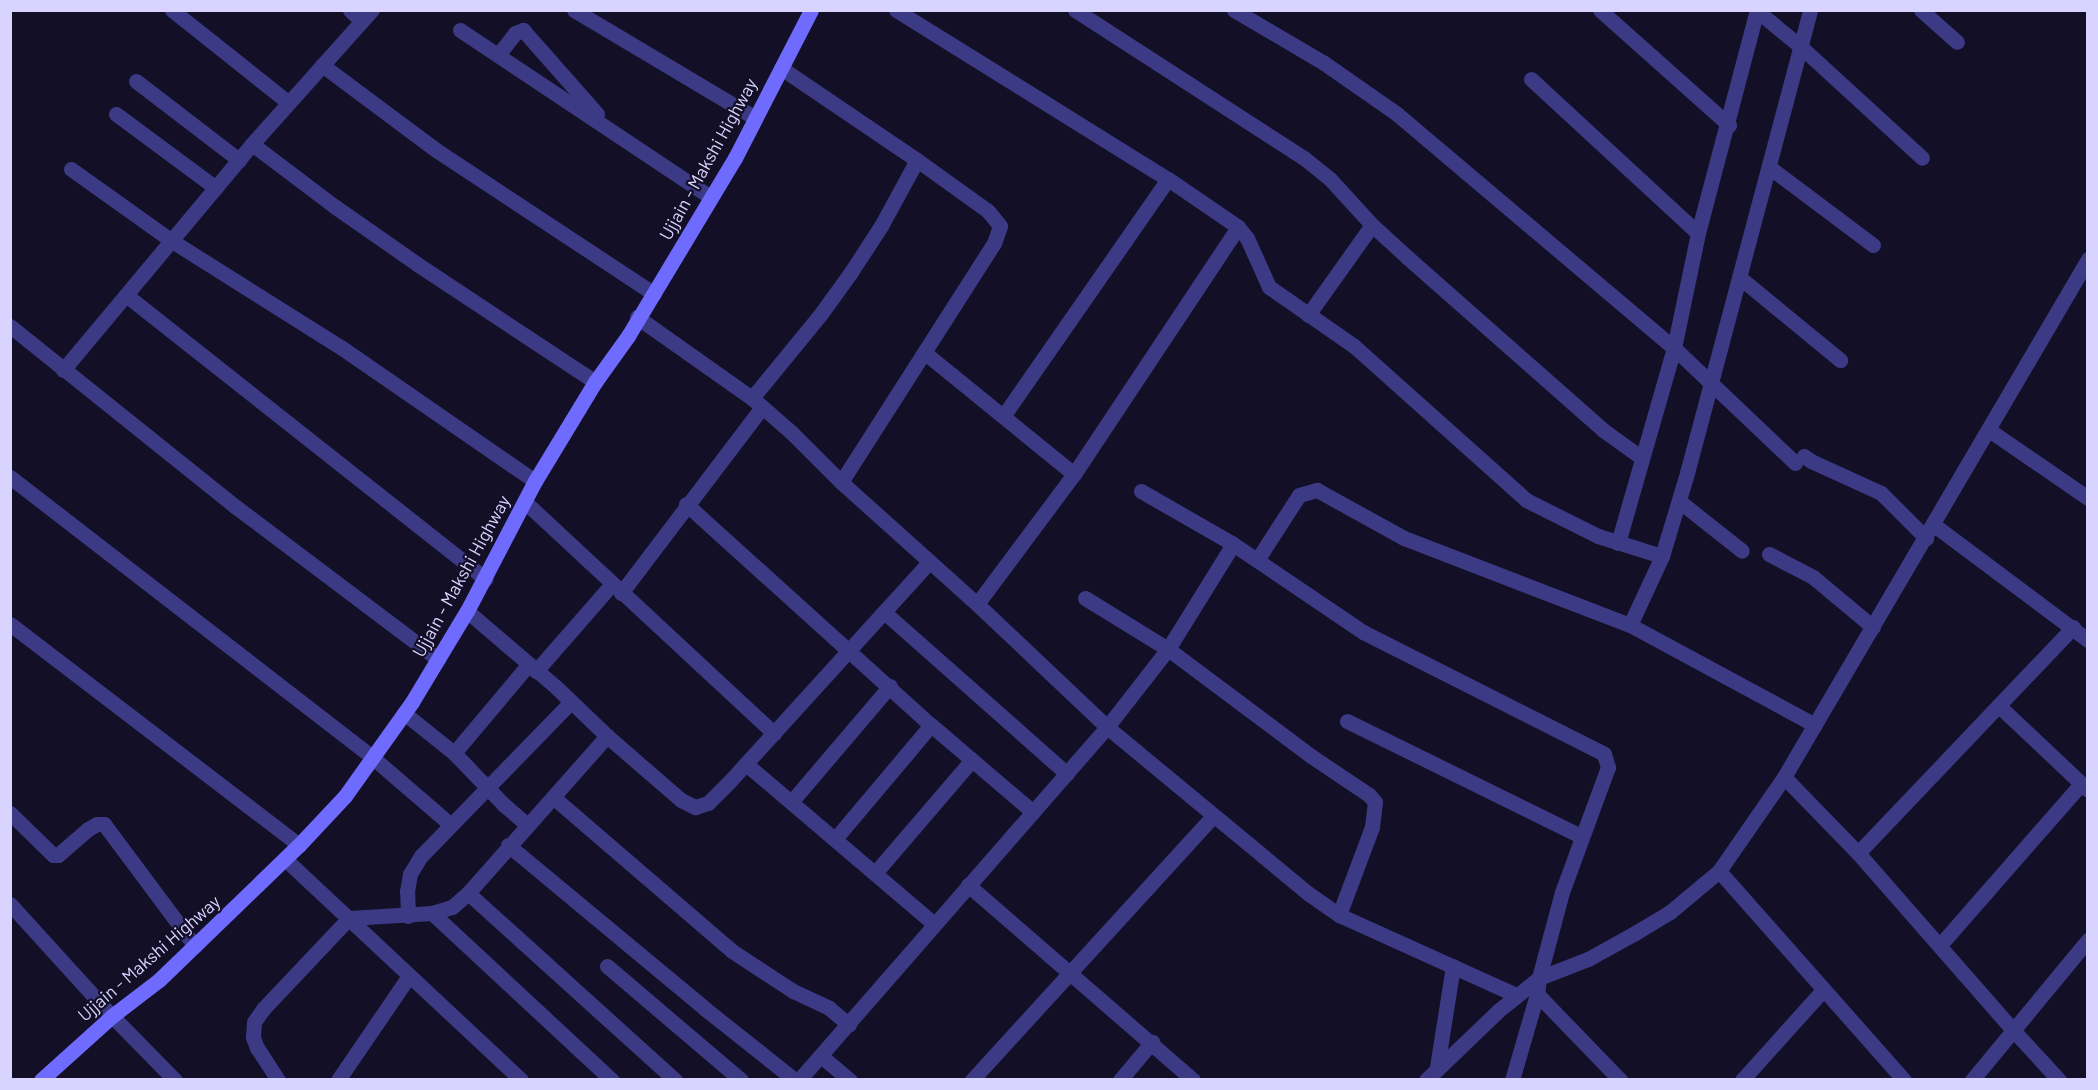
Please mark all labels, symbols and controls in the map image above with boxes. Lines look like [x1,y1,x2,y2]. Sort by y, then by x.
street label: Ujjain - Makshi Highway [655,74,761,244]
street label: Ujjain - Makshi Highway [408,491,514,661]
street label: Ujjain - Makshi Highway [73,890,225,1026]

